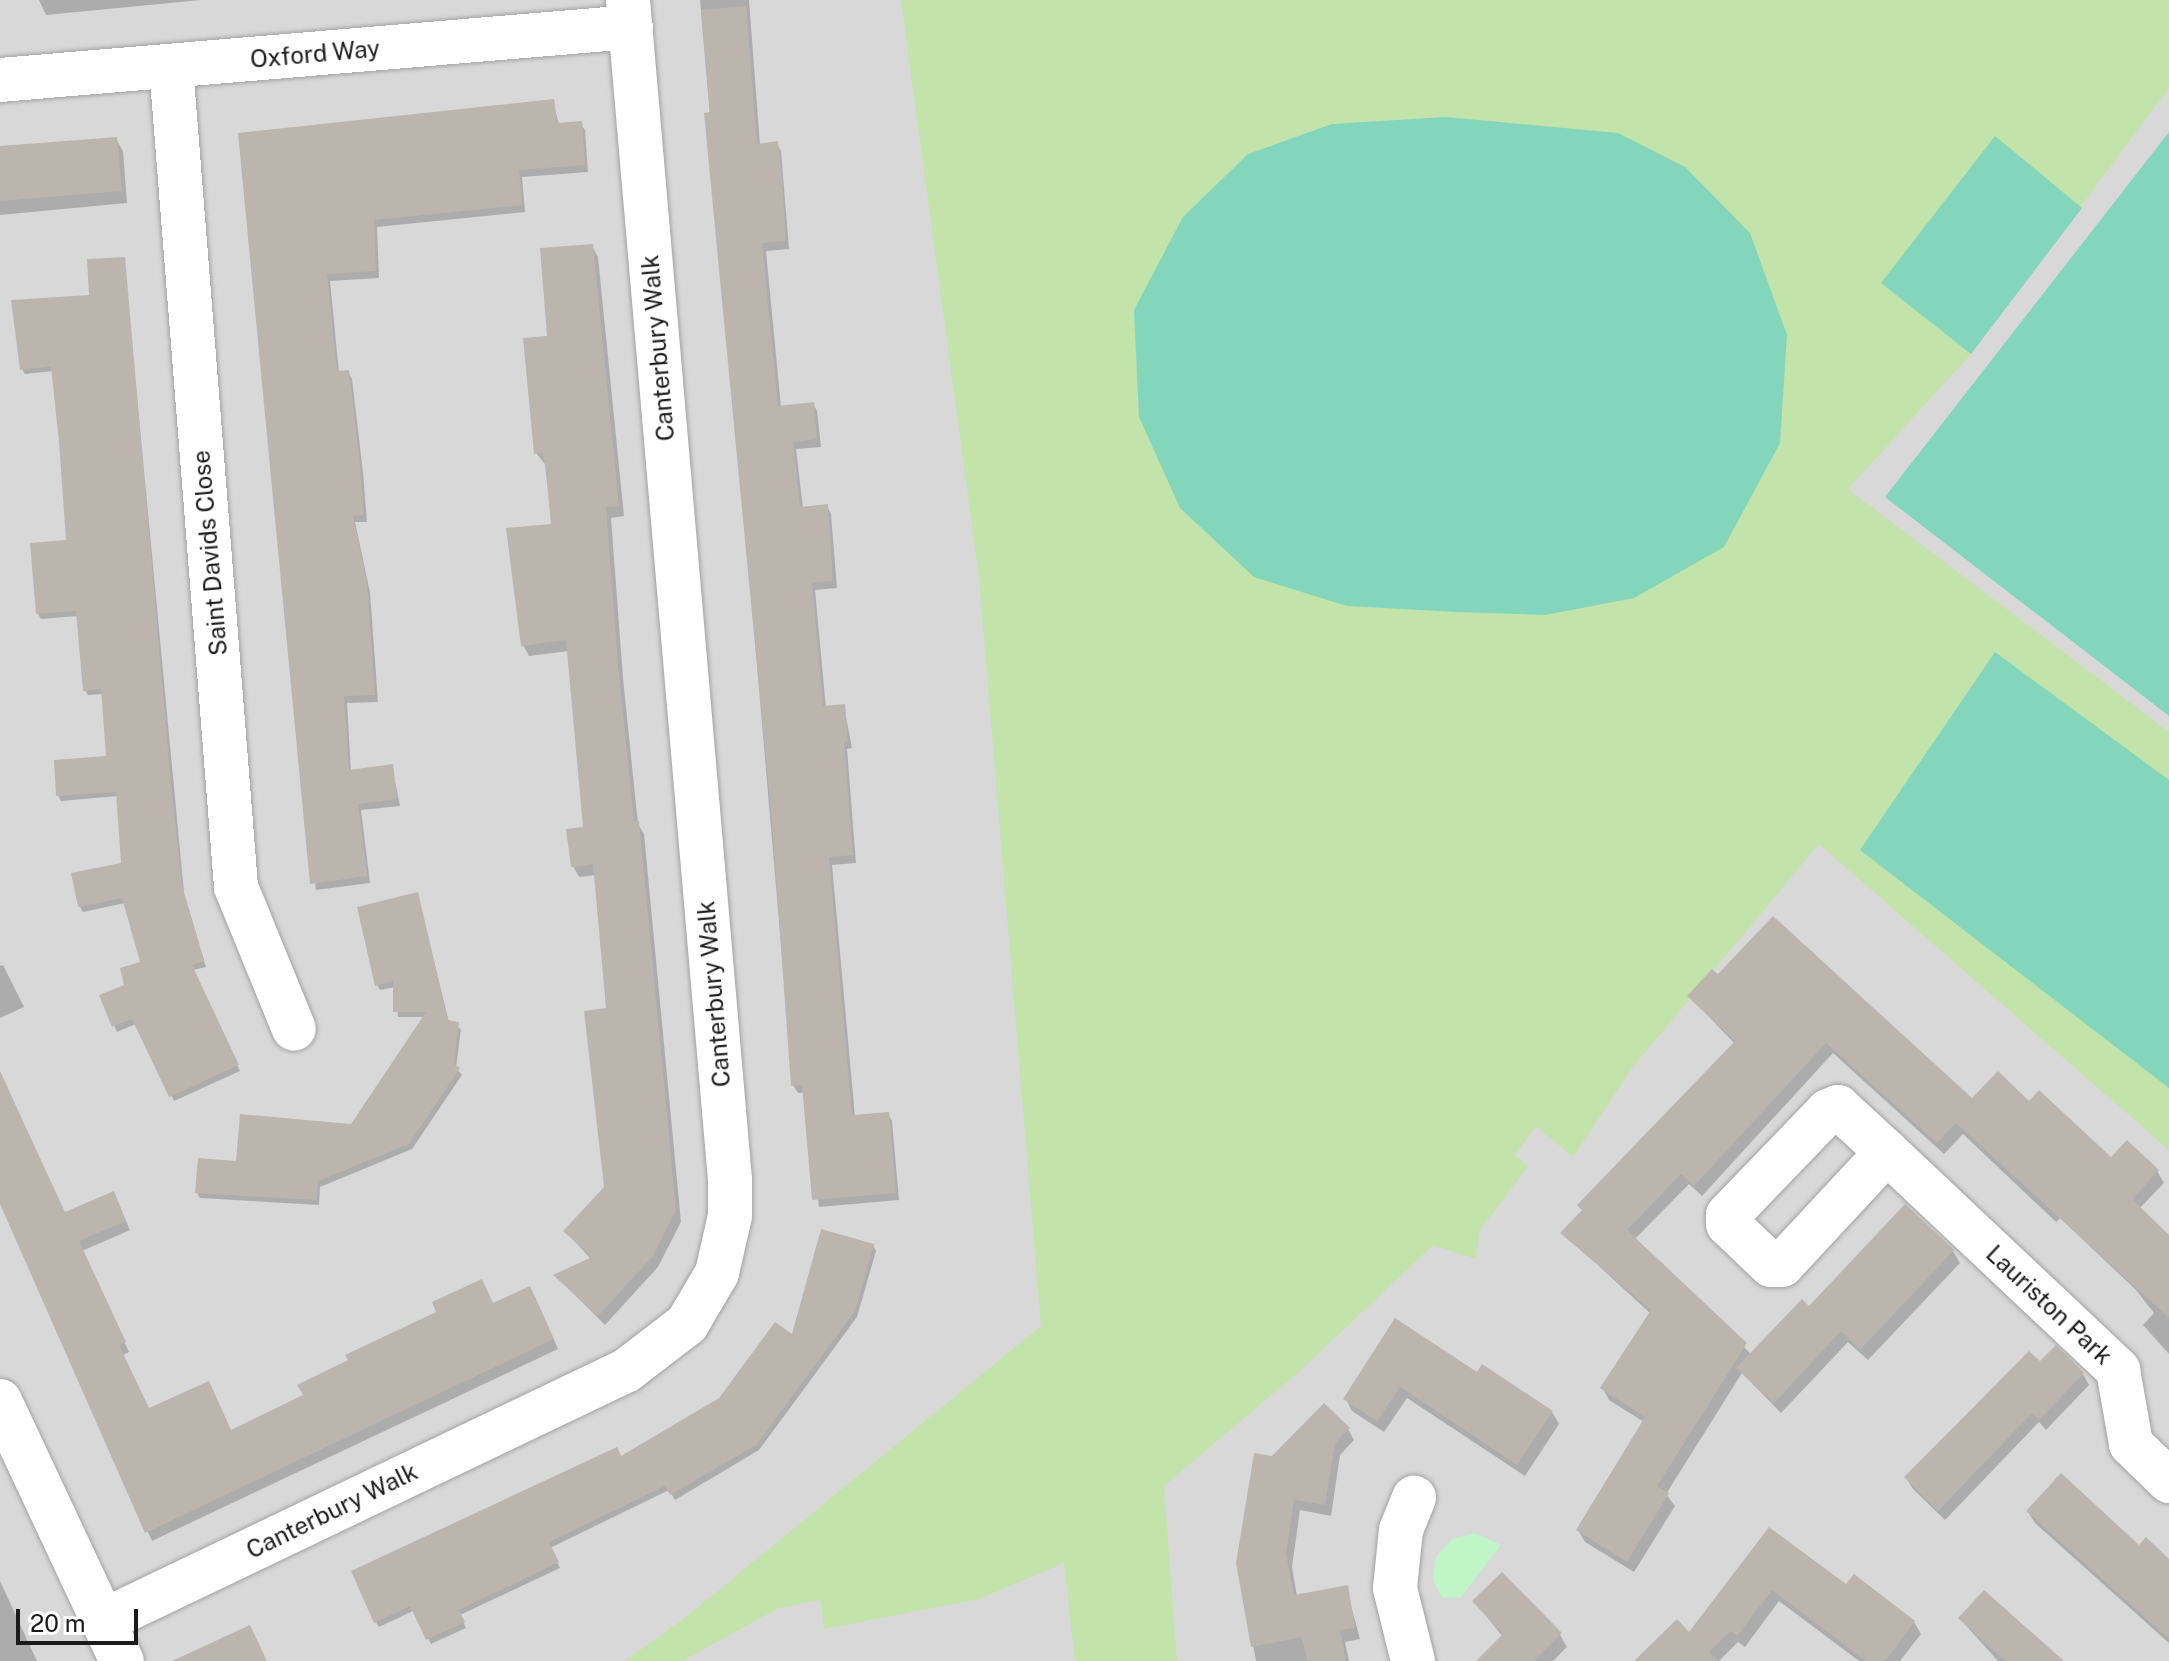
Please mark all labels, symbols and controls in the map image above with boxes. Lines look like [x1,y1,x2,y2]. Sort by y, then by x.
street label: Oxford Way [249,34,381,74]
street label: Canterbury Walk [635,253,681,443]
street label: Saint Davids Close [187,449,233,657]
street label: Canterbury Walk [691,899,737,1089]
street label: Lauriston Park [1980,1239,2118,1371]
street label: Canterbury Walk [241,1457,423,1565]
scale bar [20,1593,142,1643]
text: 20 m [30,1609,86,1637]

